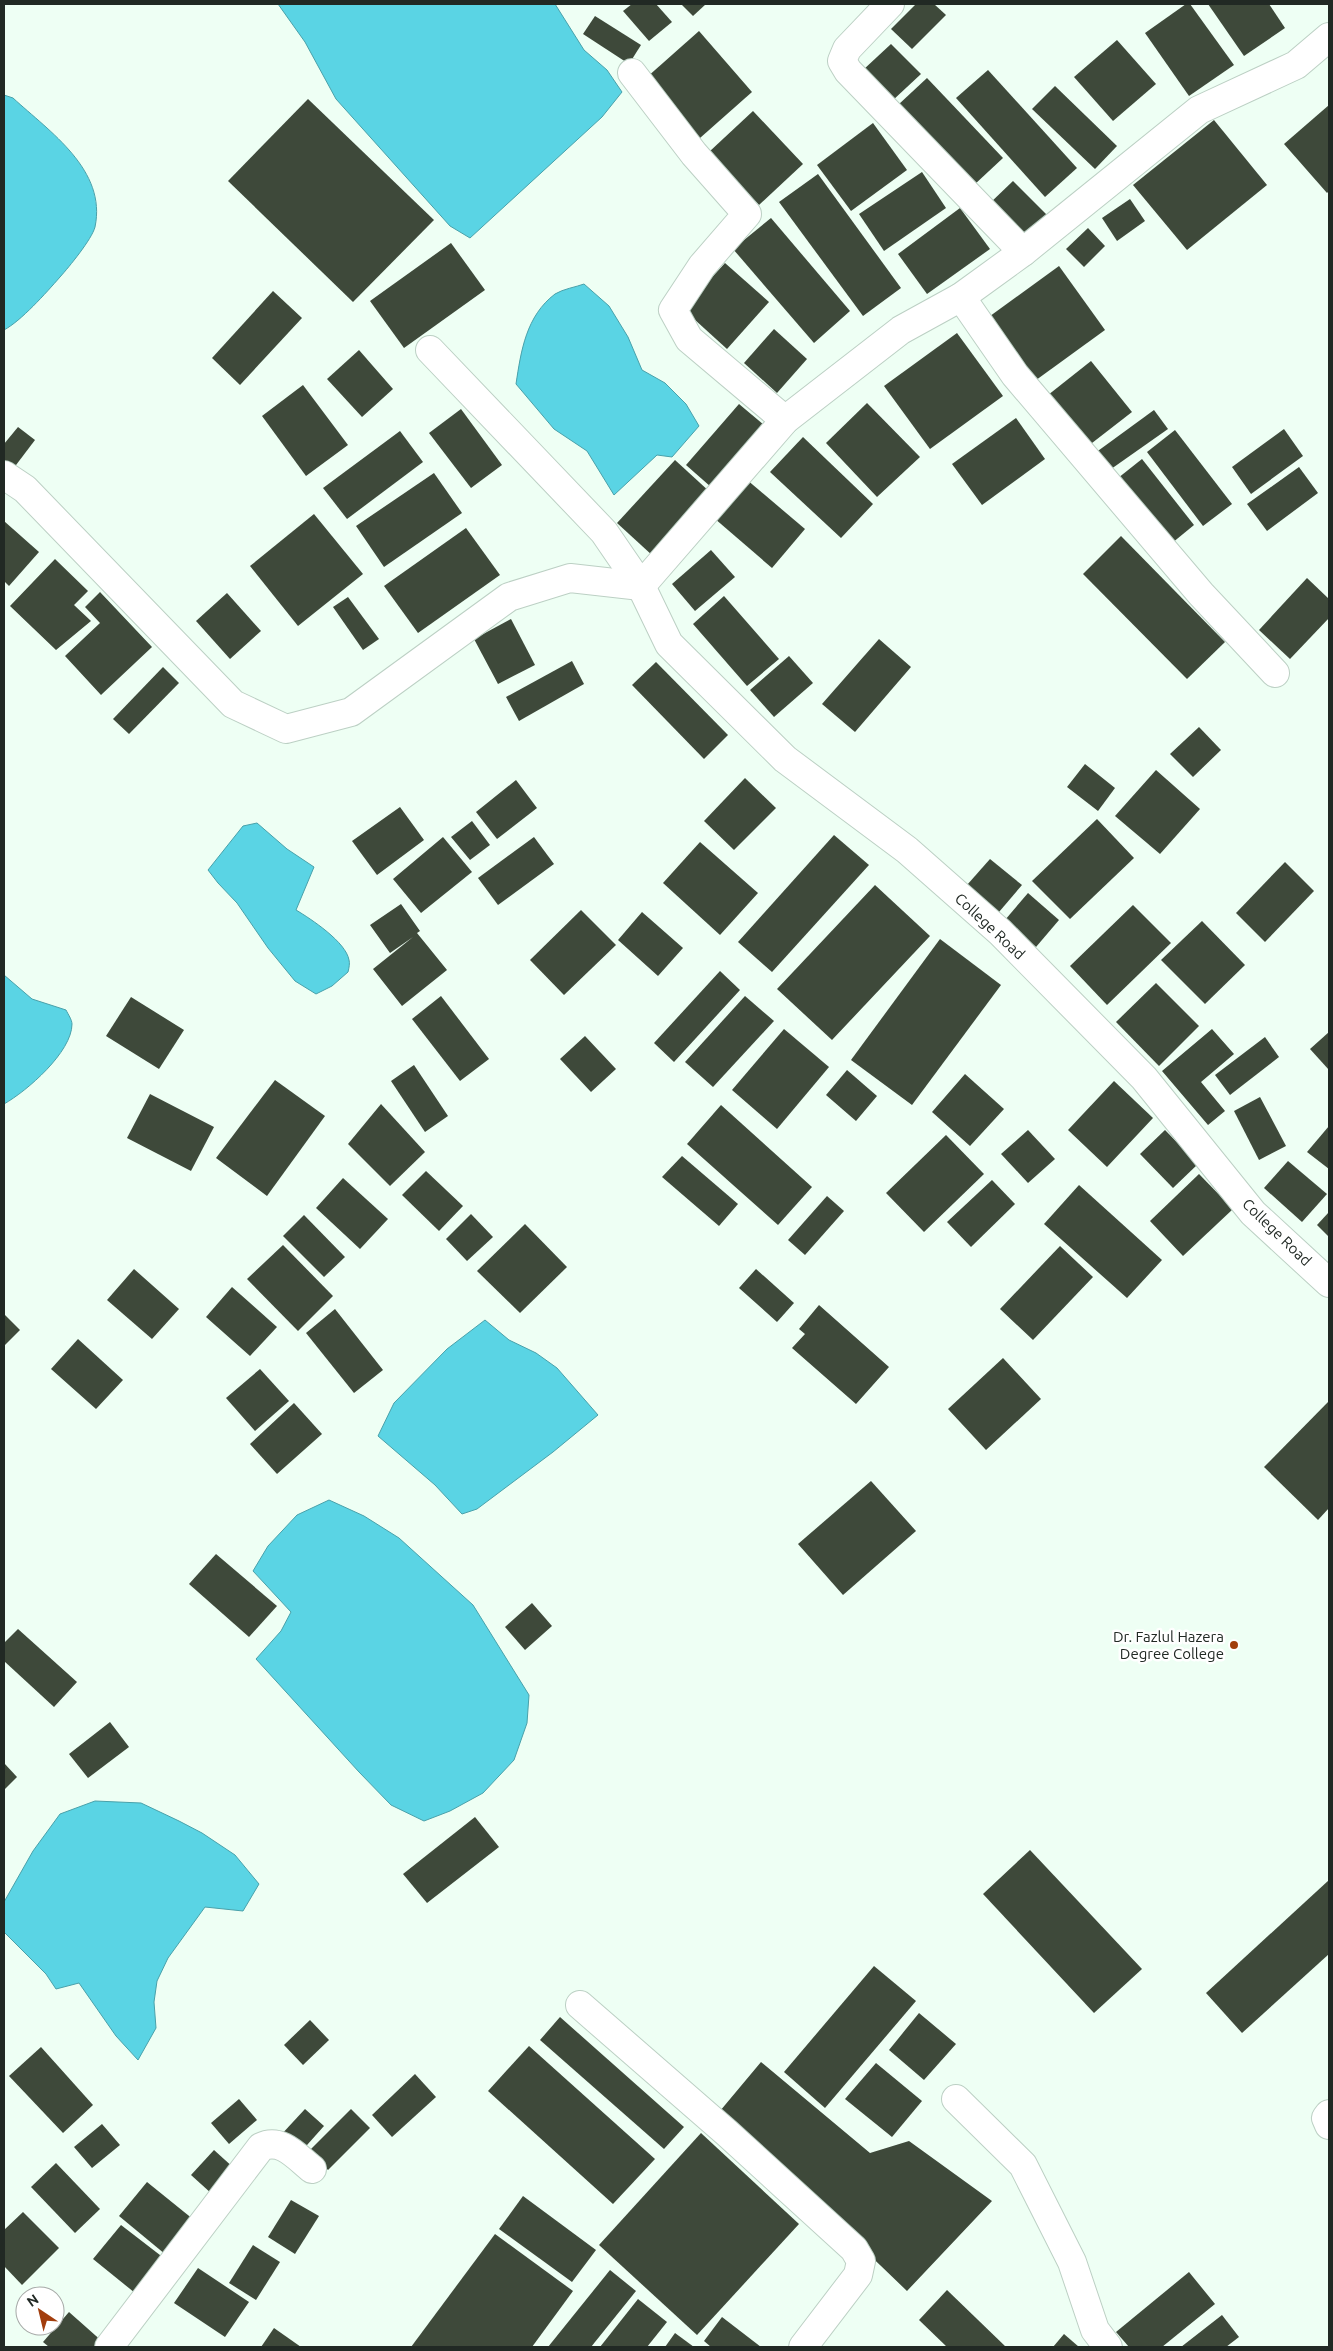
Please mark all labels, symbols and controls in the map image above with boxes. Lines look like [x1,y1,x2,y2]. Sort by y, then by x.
street label: College Road [952,889,1028,963]
street label: College Road [1239,1195,1315,1269]
place label: Dr. Fazlul Hazera Degree College [1113,1628,1224,1662]
marker: Dr. Fazlul Hazera Degree College [1228,1639,1240,1651]
north arrow [15,2286,65,2336]
text: N [24,2291,41,2310]

